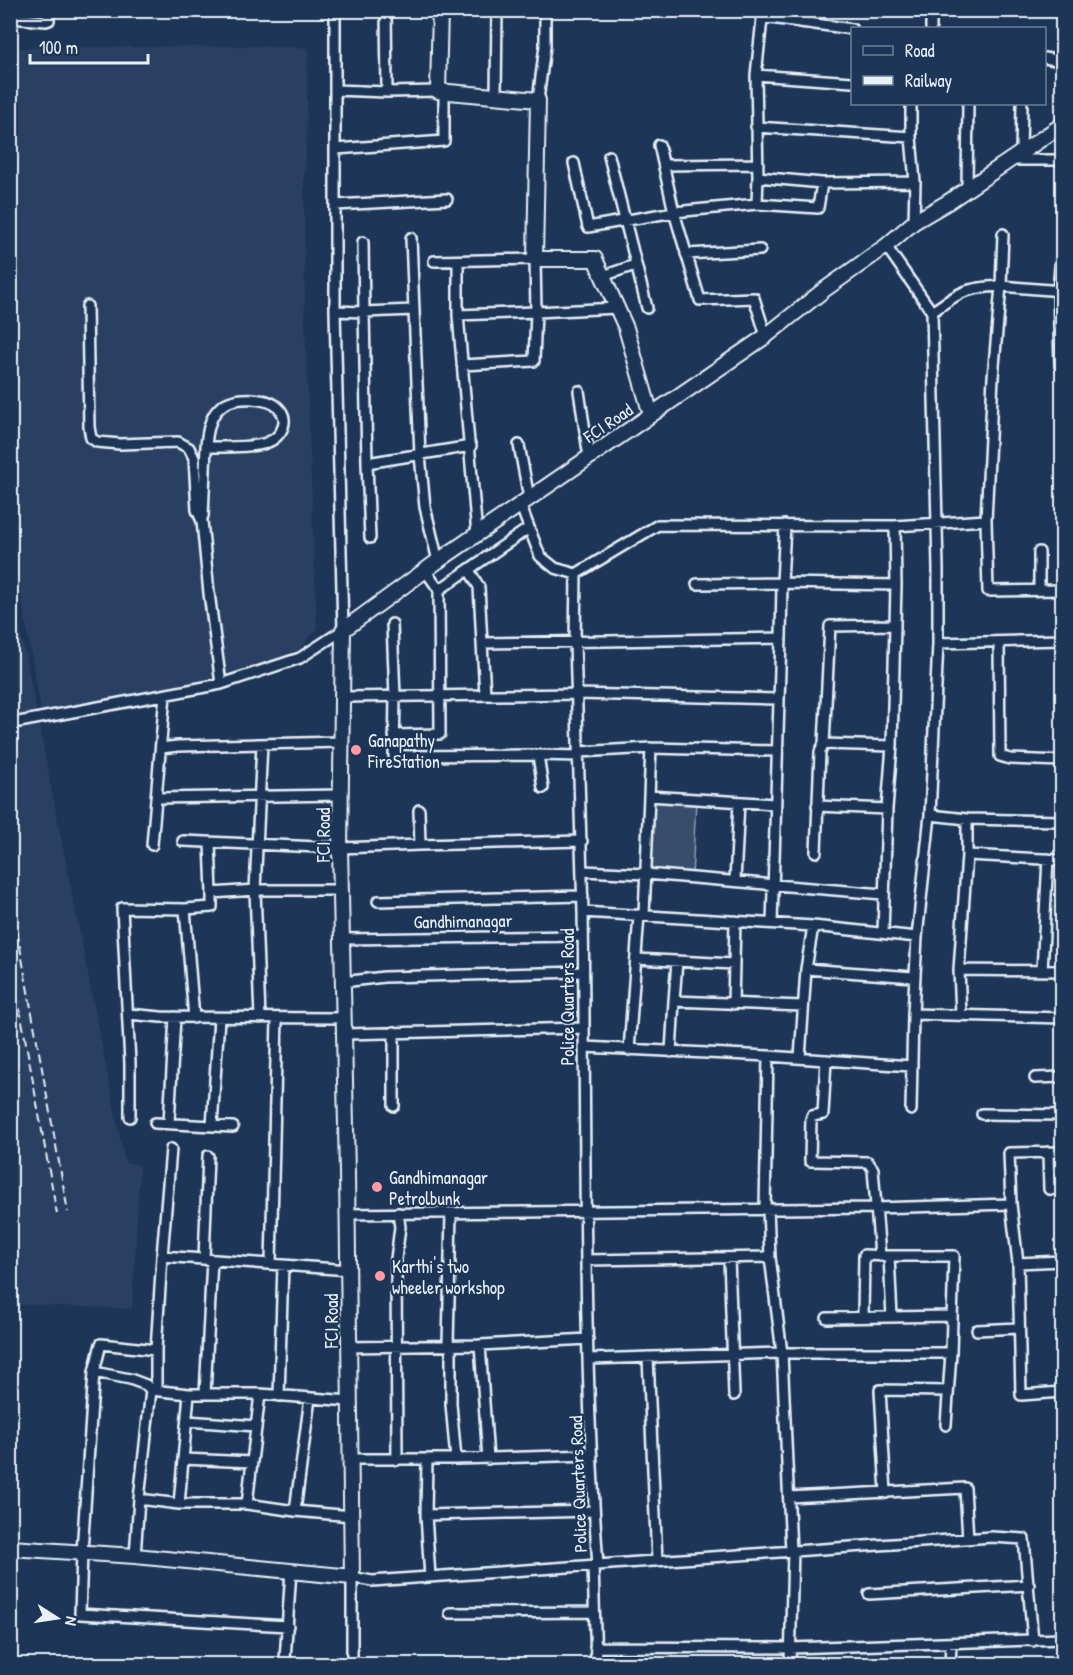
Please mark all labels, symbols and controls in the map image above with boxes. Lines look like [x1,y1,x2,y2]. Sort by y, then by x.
scale bar [30,27,148,65]
legend [851,27,1046,105]
text: 100 m [39,35,78,60]
text: Road [905,38,935,63]
text: Railway [905,68,952,93]
street label: FCI Road [578,397,638,449]
place label: Ganapathy FireStation [367,728,440,774]
marker: Ganapathy FireStation [349,743,363,757]
street label: FCI Road [311,808,336,863]
street label: Gandhimanagar [413,908,513,934]
street label: Police Quarters Road [555,929,580,1065]
place label: Gandhimanagar Petrolbunk [389,1165,488,1211]
marker: Gandhimanagar Petrolbunk [370,1180,384,1194]
place label: Karthi's two wheeler workshop [392,1254,505,1300]
marker: Karthi's two wheeler workshop [373,1269,387,1283]
street label: FCI Road [319,1294,344,1349]
street label: Police Quarters Road [563,1415,593,1553]
north arrow [27,1588,87,1648]
text: N [60,1615,83,1628]

